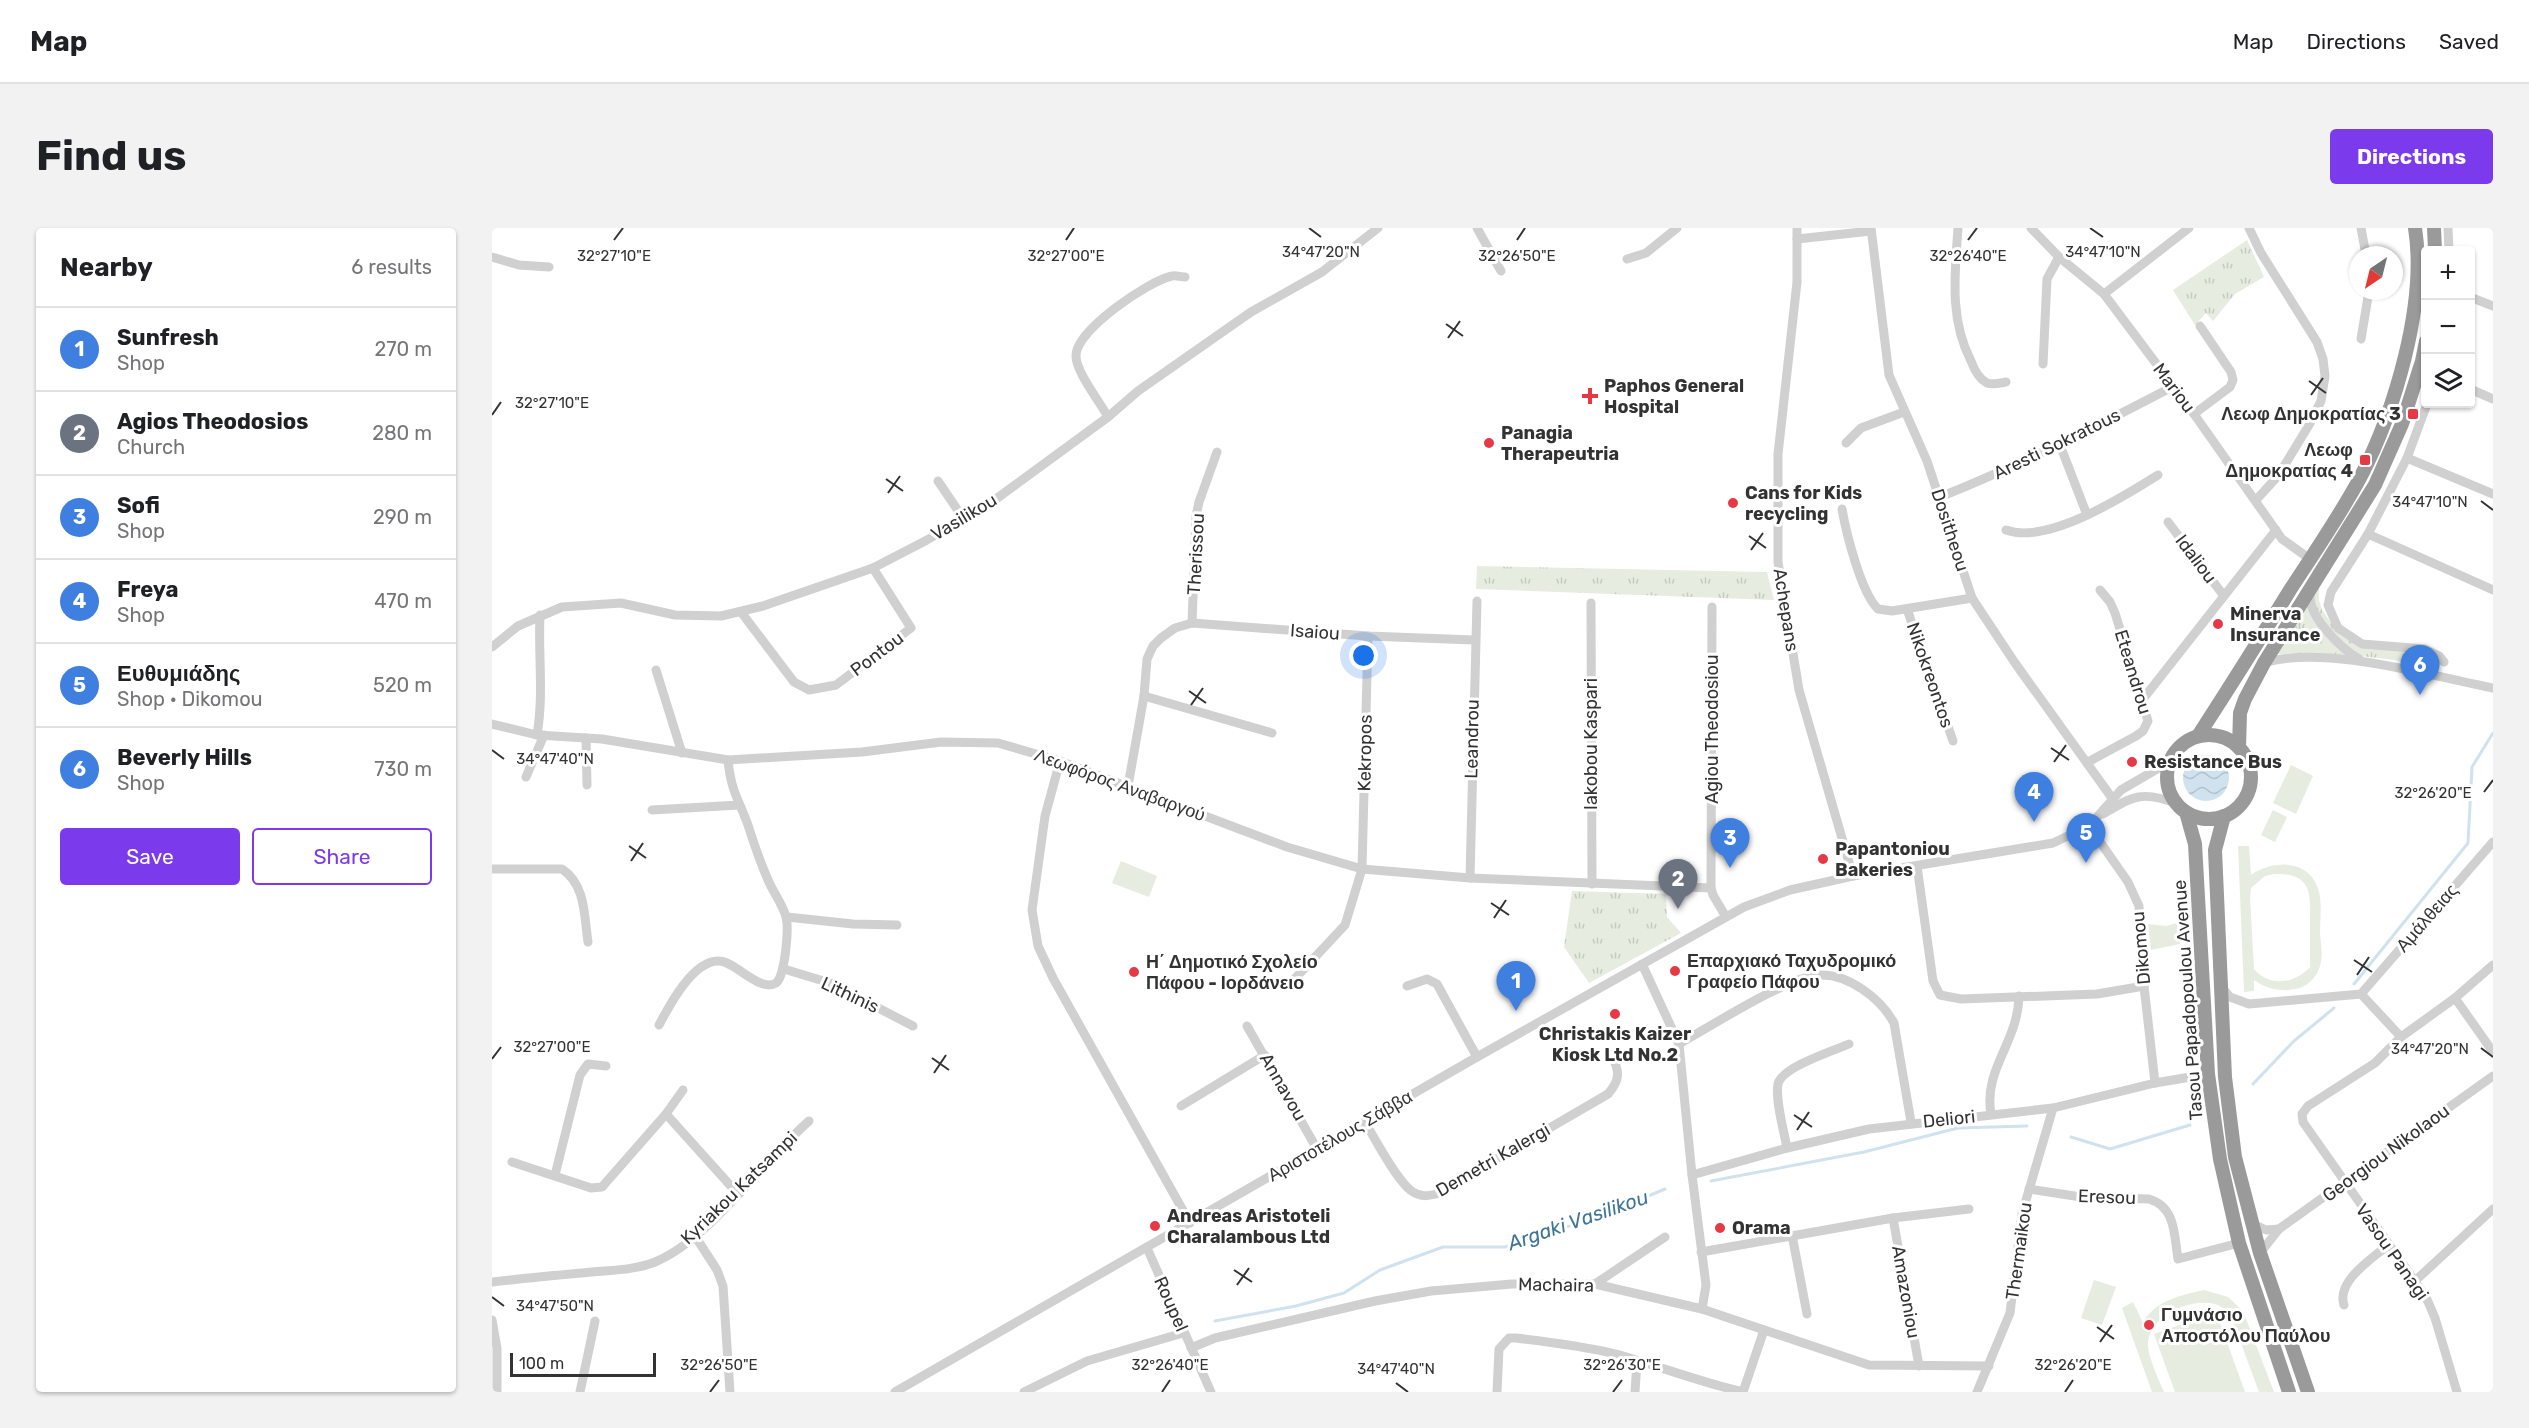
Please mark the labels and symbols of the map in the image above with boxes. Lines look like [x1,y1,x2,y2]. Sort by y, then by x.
text: 34°47'20"N [1282,243,1360,261]
text: 34°47'10"N [2065,243,2141,261]
north arrow [2349,246,2403,300]
text: 32°27'10"E [577,247,651,265]
text: 32°27'00"E [1027,247,1105,265]
text: 32°26'50"E [1478,247,1556,265]
text: 32°26'40"E [1930,247,2006,265]
street label: Mariou [2148,359,2200,417]
place label: Paphos General Hospital [1604,375,1744,418]
marker: Paphos General Hospital [1581,387,1599,405]
text: 32°27'10"E [515,394,589,412]
place label: Λεωφ Δημοκρατίας 3 [2221,403,2401,425]
street label: Aresti Sokratous [1990,404,2124,484]
marker: Λεωφ Δημοκρατίας 3 [2406,407,2420,421]
place label: Panagia Therapeutria [1501,422,1619,465]
marker: Panagia Therapeutria [1482,436,1496,450]
place label: Λεωφ Δημοκρατίας 4 [2225,439,2353,482]
marker: Λεωφ Δημοκρατίας 4 [2358,453,2372,467]
place label: Cans for Kids recycling [1745,482,1862,525]
street label: Dositheou [1926,486,1974,574]
street label: Vasilikou [927,489,1001,545]
text: 34°47'10"N [2392,493,2468,511]
marker: Cans for Kids recycling [1726,496,1740,510]
street label: Therissou [1183,513,1209,595]
street label: Idaliou [2171,530,2221,588]
street label: Achepans [1769,567,1803,653]
place label: Minerva Insurance [2230,603,2321,646]
marker: Minerva Insurance [2211,617,2225,631]
street label: Isaiou [1290,619,1340,645]
street label: Nikokreontos [1902,620,1958,730]
street label: Pontou [846,627,908,681]
street label: Eteandrou [2110,627,2156,717]
your location [1349,641,1378,670]
pin: 6 [2400,646,2440,695]
street label: Agiou Theodosiou [1701,654,1723,804]
street label: Iakobou Kaspari [1580,678,1602,810]
street label: Leandrou [1460,699,1484,779]
street label: Kekropos [1353,714,1377,792]
street label: Λεωφόρος Αναβαργού [1032,744,1208,826]
text: 34°47'40"N [516,750,594,768]
place label: Resistance Bus [2144,751,2282,773]
marker: Resistance Bus [2125,755,2139,769]
pin: 4 [2014,772,2054,822]
text: 32°26'20"E [2394,784,2472,802]
pin: 5 [2066,814,2106,863]
pin: 3 [1710,818,1750,868]
place label: Papantoniou Bakeries [1835,838,1950,881]
marker: Papantoniou Bakeries [1816,852,1830,866]
pin: 2 [1658,860,1698,909]
street label: Tasou Papadopoulou Avenue [2169,879,2207,1121]
street label: Αμάλθειας [2392,879,2463,957]
street label: Dikomou [2127,911,2155,985]
place label: Επαρχιακό Ταχυδρομικό Γραφείο Πάφου [1687,950,1896,993]
place label: Η΄ Δημοτικό Σχολείο Πάφου - Ιορδάνειο [1146,951,1318,994]
pin: 1 [1496,962,1536,1011]
marker: Επαρχιακό Ταχυδρομικό Γραφείο Πάφου [1668,964,1682,978]
marker: Η΄ Δημοτικό Σχολείο Πάφου - Ιορδάνειο [1127,965,1141,979]
street label: Lithinis [818,972,882,1018]
marker: Christakis Kaizer Kiosk Ltd No.2 [1608,1007,1622,1021]
place label: Christakis Kaizer Kiosk Ltd No.2 [1539,1023,1691,1066]
text: 32°27'00"E [513,1038,591,1056]
text: 34°47'20"N [2391,1040,2469,1058]
street label: Annavou [1255,1049,1311,1125]
street label: Αριστοτέλους Σάββα [1264,1086,1416,1186]
street label: Georgiou Nikolaou [2318,1100,2454,1206]
street label: Deliori [1922,1105,1976,1133]
street label: Demetri Kalergi [1432,1118,1554,1202]
street label: Kyriakou Katsampi [676,1127,802,1249]
water label: Argaki Vasilikou [1504,1185,1651,1256]
street label: Eresou [2078,1185,2136,1209]
street label: Vasou Panagi [2351,1200,2433,1304]
street label: Thermaikou [2001,1201,2037,1301]
place label: Andreas Aristoteli Charalambous Ltd [1167,1205,1330,1248]
place label: Orama [1732,1217,1791,1239]
marker: Andreas Aristoteli Charalambous Ltd [1148,1219,1162,1233]
marker: Orama [1713,1221,1727,1235]
street label: Amazoniou [1887,1244,1925,1340]
street label: Roupel [1149,1273,1193,1335]
street label: Machaira [1518,1273,1594,1297]
text: 34°47'50"N [516,1297,594,1315]
place label: Γυμνάσιο Αποστόλου Παύλου [2161,1304,2331,1347]
marker: Γυμνάσιο Αποστόλου Παύλου [2142,1318,2156,1332]
scale bar [510,1350,656,1378]
text: 32°26'50"E [680,1356,758,1374]
text: 32°26'40"E [1132,1356,1208,1374]
text: 32°26'30"E [1583,1356,1661,1374]
text: 32°26'20"E [2034,1356,2112,1374]
text: 34°47'40"N [1357,1360,1435,1378]

